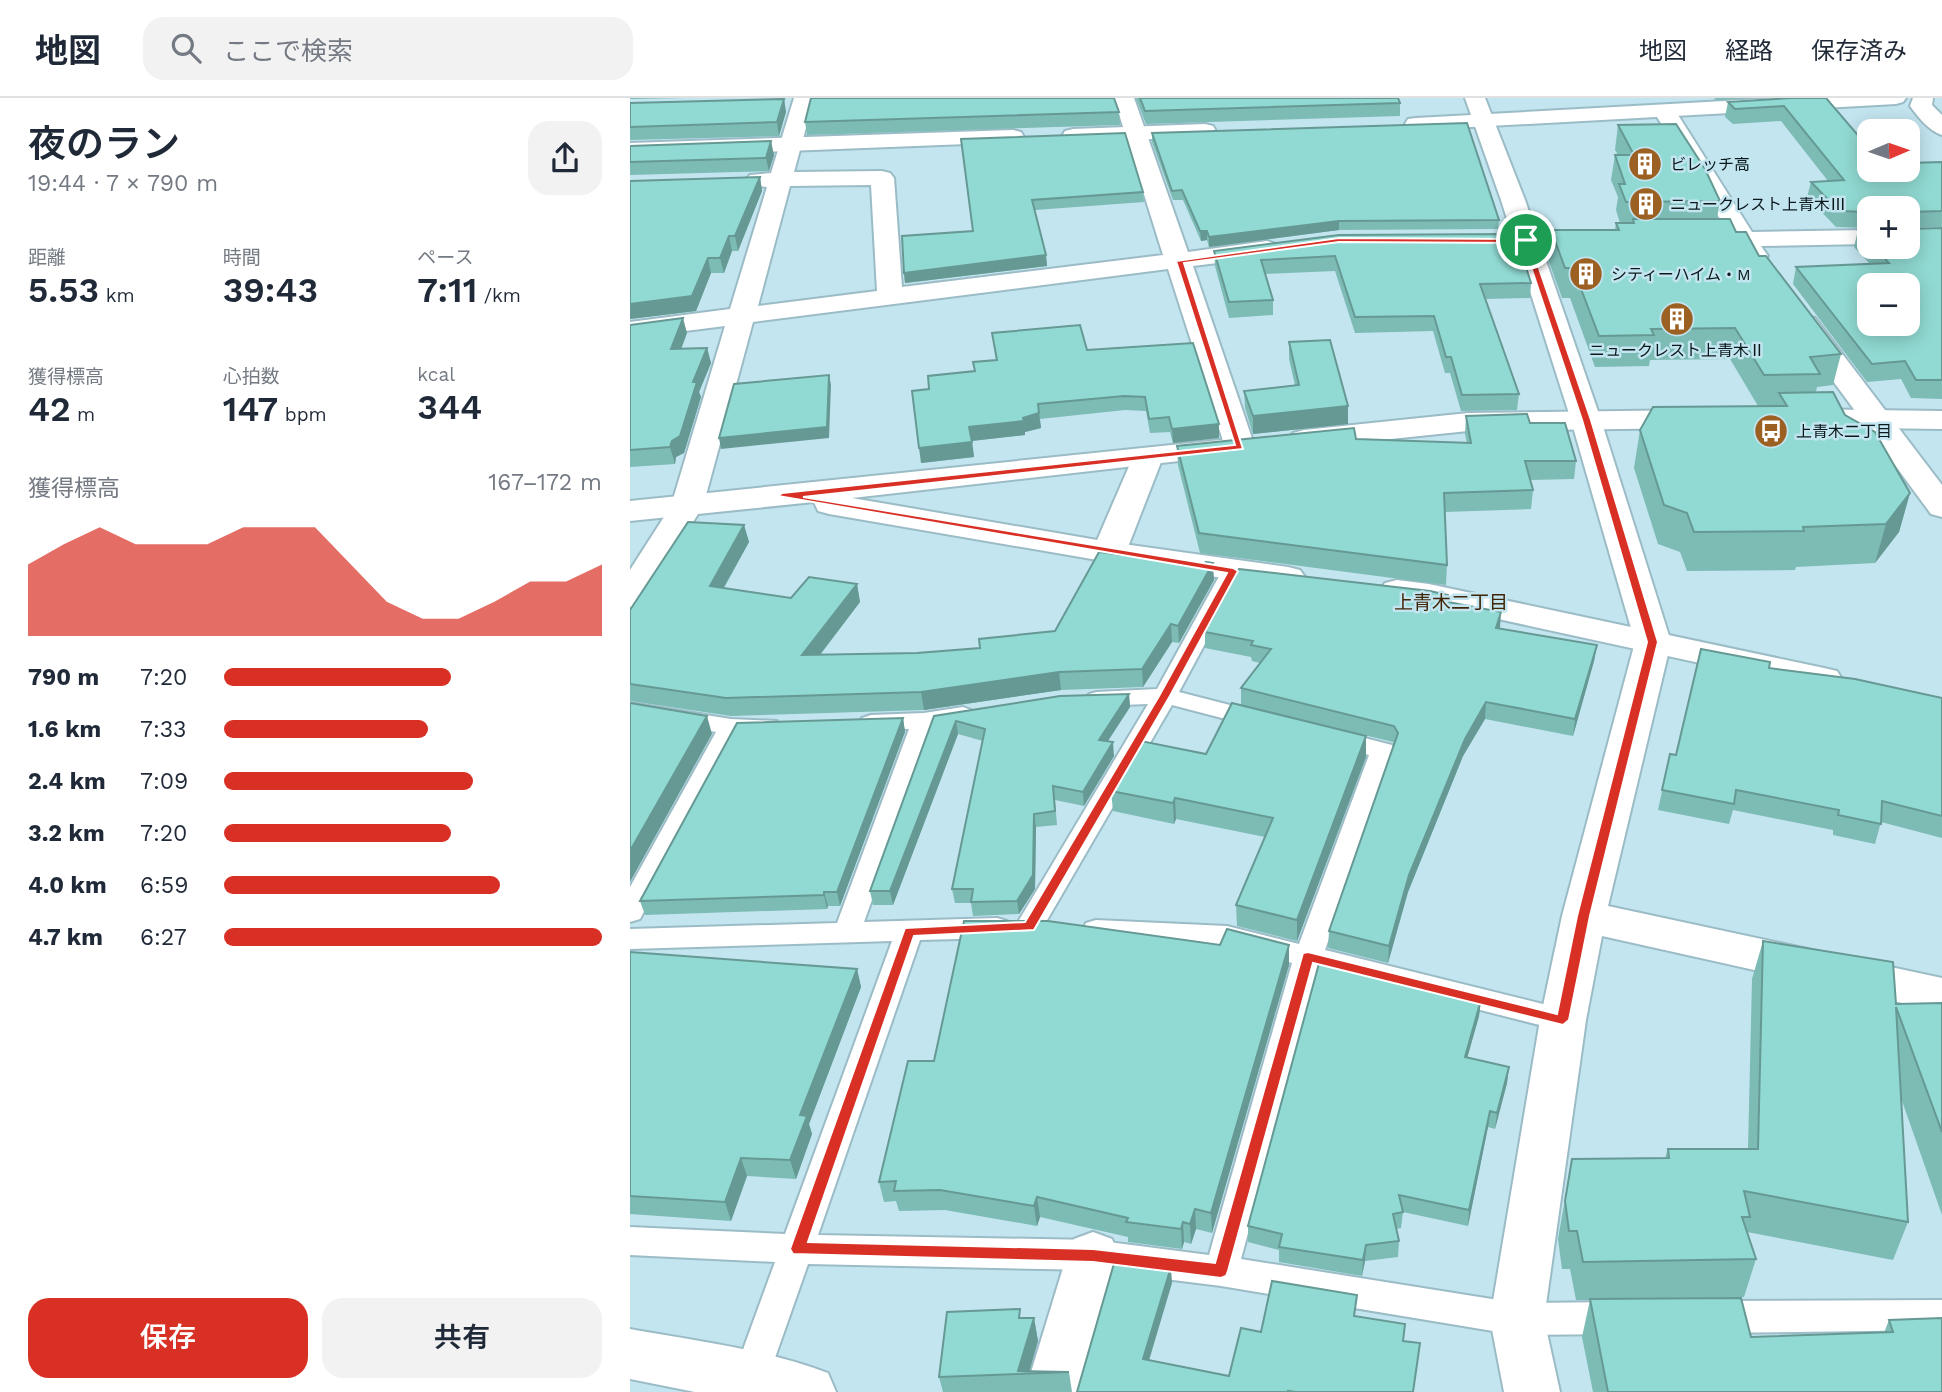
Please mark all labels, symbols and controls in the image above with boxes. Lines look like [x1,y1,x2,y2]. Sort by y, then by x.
search box [143,17,633,80]
icon: search [167,29,205,67]
text: 地図 [35,31,101,70]
text: ここで検索 [223,36,353,66]
text: 地図 [1639,37,1687,65]
text: 経路 [1725,37,1773,65]
text: 保存済み [1811,37,1907,65]
north arrow [1857,119,1920,182]
map controls [1857,119,1920,336]
button: share [528,121,602,195]
text: 夜のラン [28,122,180,166]
building icon: ビレッチ高 [1626,145,1664,183]
place label: ビレッチ高 [1670,155,1750,174]
text: 19:44 · 7 × 790 m [28,170,218,197]
building icon: ニュークレスト上青木Ⅲ [1627,185,1665,223]
place label: ニュークレスト上青木Ⅲ [1670,195,1846,214]
button: + [1857,196,1920,259]
pin [1496,210,1556,270]
icon: arrive [1507,221,1545,259]
text: 距離 [28,246,66,269]
text: 時間 [223,246,261,269]
text: ペース [417,246,473,269]
building icon: シティーハイム・M [1567,255,1605,293]
place label: シティーハイム・M [1611,265,1751,284]
text: 5.53 [28,269,99,311]
text: 39:43 [223,269,318,311]
text: 7:11 [417,269,477,311]
button: − [1857,273,1920,336]
text: km [99,284,135,307]
text: /km [477,284,521,307]
building icon: ニュークレスト上青木Ⅱ [1658,300,1696,338]
place label: ニュークレスト上青木Ⅱ [1589,341,1765,360]
text: kcal [417,363,455,386]
text: 獲得標高 [28,365,104,388]
text: 心拍数 [223,365,280,388]
text: 344 [417,386,482,428]
text: 42 [28,388,71,430]
text: 147 [223,388,278,430]
text: m [71,403,95,426]
text: bpm [278,403,327,426]
bus stop icon: 上青木二丁目 [1752,412,1790,450]
place label: 上青木二丁目 [1796,422,1892,441]
text: 167–172 m [488,469,602,496]
text: 獲得標高 [28,475,120,502]
district label: 上青木二丁目 [1394,591,1508,614]
text: 790 m [28,664,99,691]
text: 7:20 [140,664,187,691]
text: 1.6 km [28,716,101,743]
text: 7:33 [140,716,187,743]
text: 2.4 km [28,768,106,795]
text: 7:09 [140,768,188,795]
text: 3.2 km [28,820,105,847]
text: 7:20 [140,820,187,847]
text: 4.0 km [28,872,107,899]
text: 6:59 [140,872,188,899]
text: 4.7 km [28,924,103,951]
text: 6:27 [140,924,187,951]
button: 保存 [28,1298,308,1378]
button: 共有 [322,1298,602,1378]

